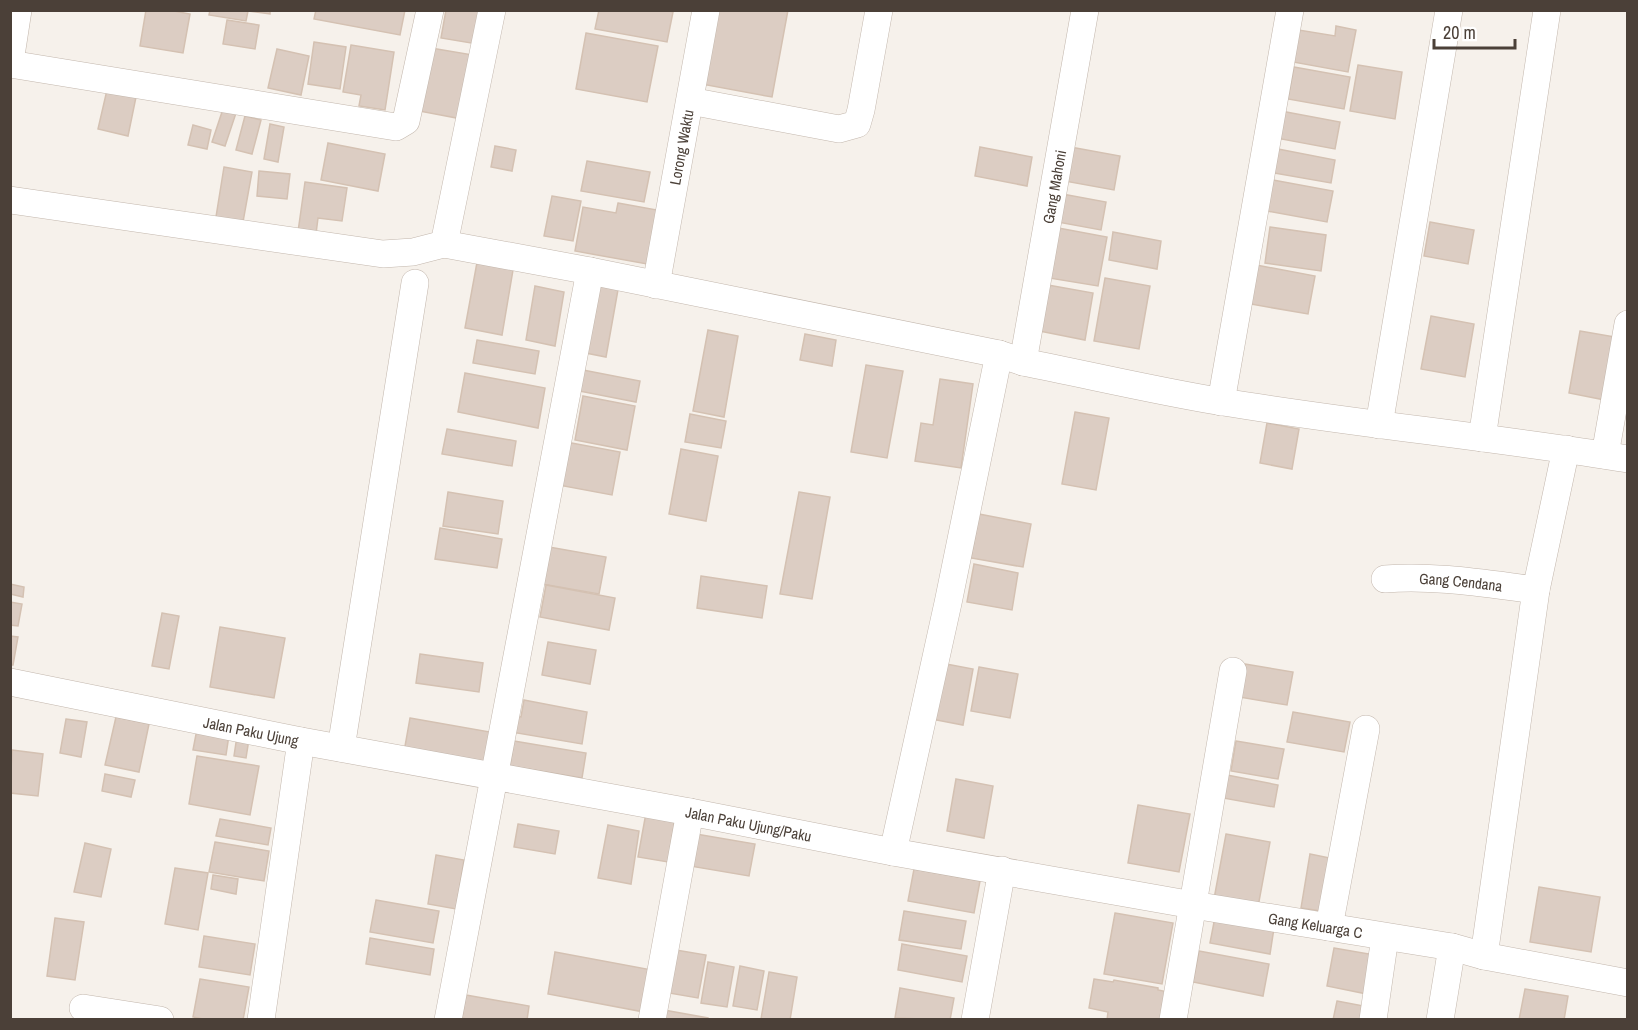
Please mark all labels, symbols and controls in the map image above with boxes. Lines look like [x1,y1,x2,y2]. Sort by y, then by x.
scale bar [1434,12,1515,50]
text: 20 m [1443,20,1476,45]
street label: Lorong Waktu [664,108,698,187]
street label: Gang Mahoni [1037,148,1071,225]
street label: Gang Cendana [1419,568,1504,596]
street label: Jalan Paku Ujung [202,711,301,751]
street label: Jalan Paku Ujung/Paku [684,801,813,846]
street label: Gang Keluarga C [1267,907,1364,943]

